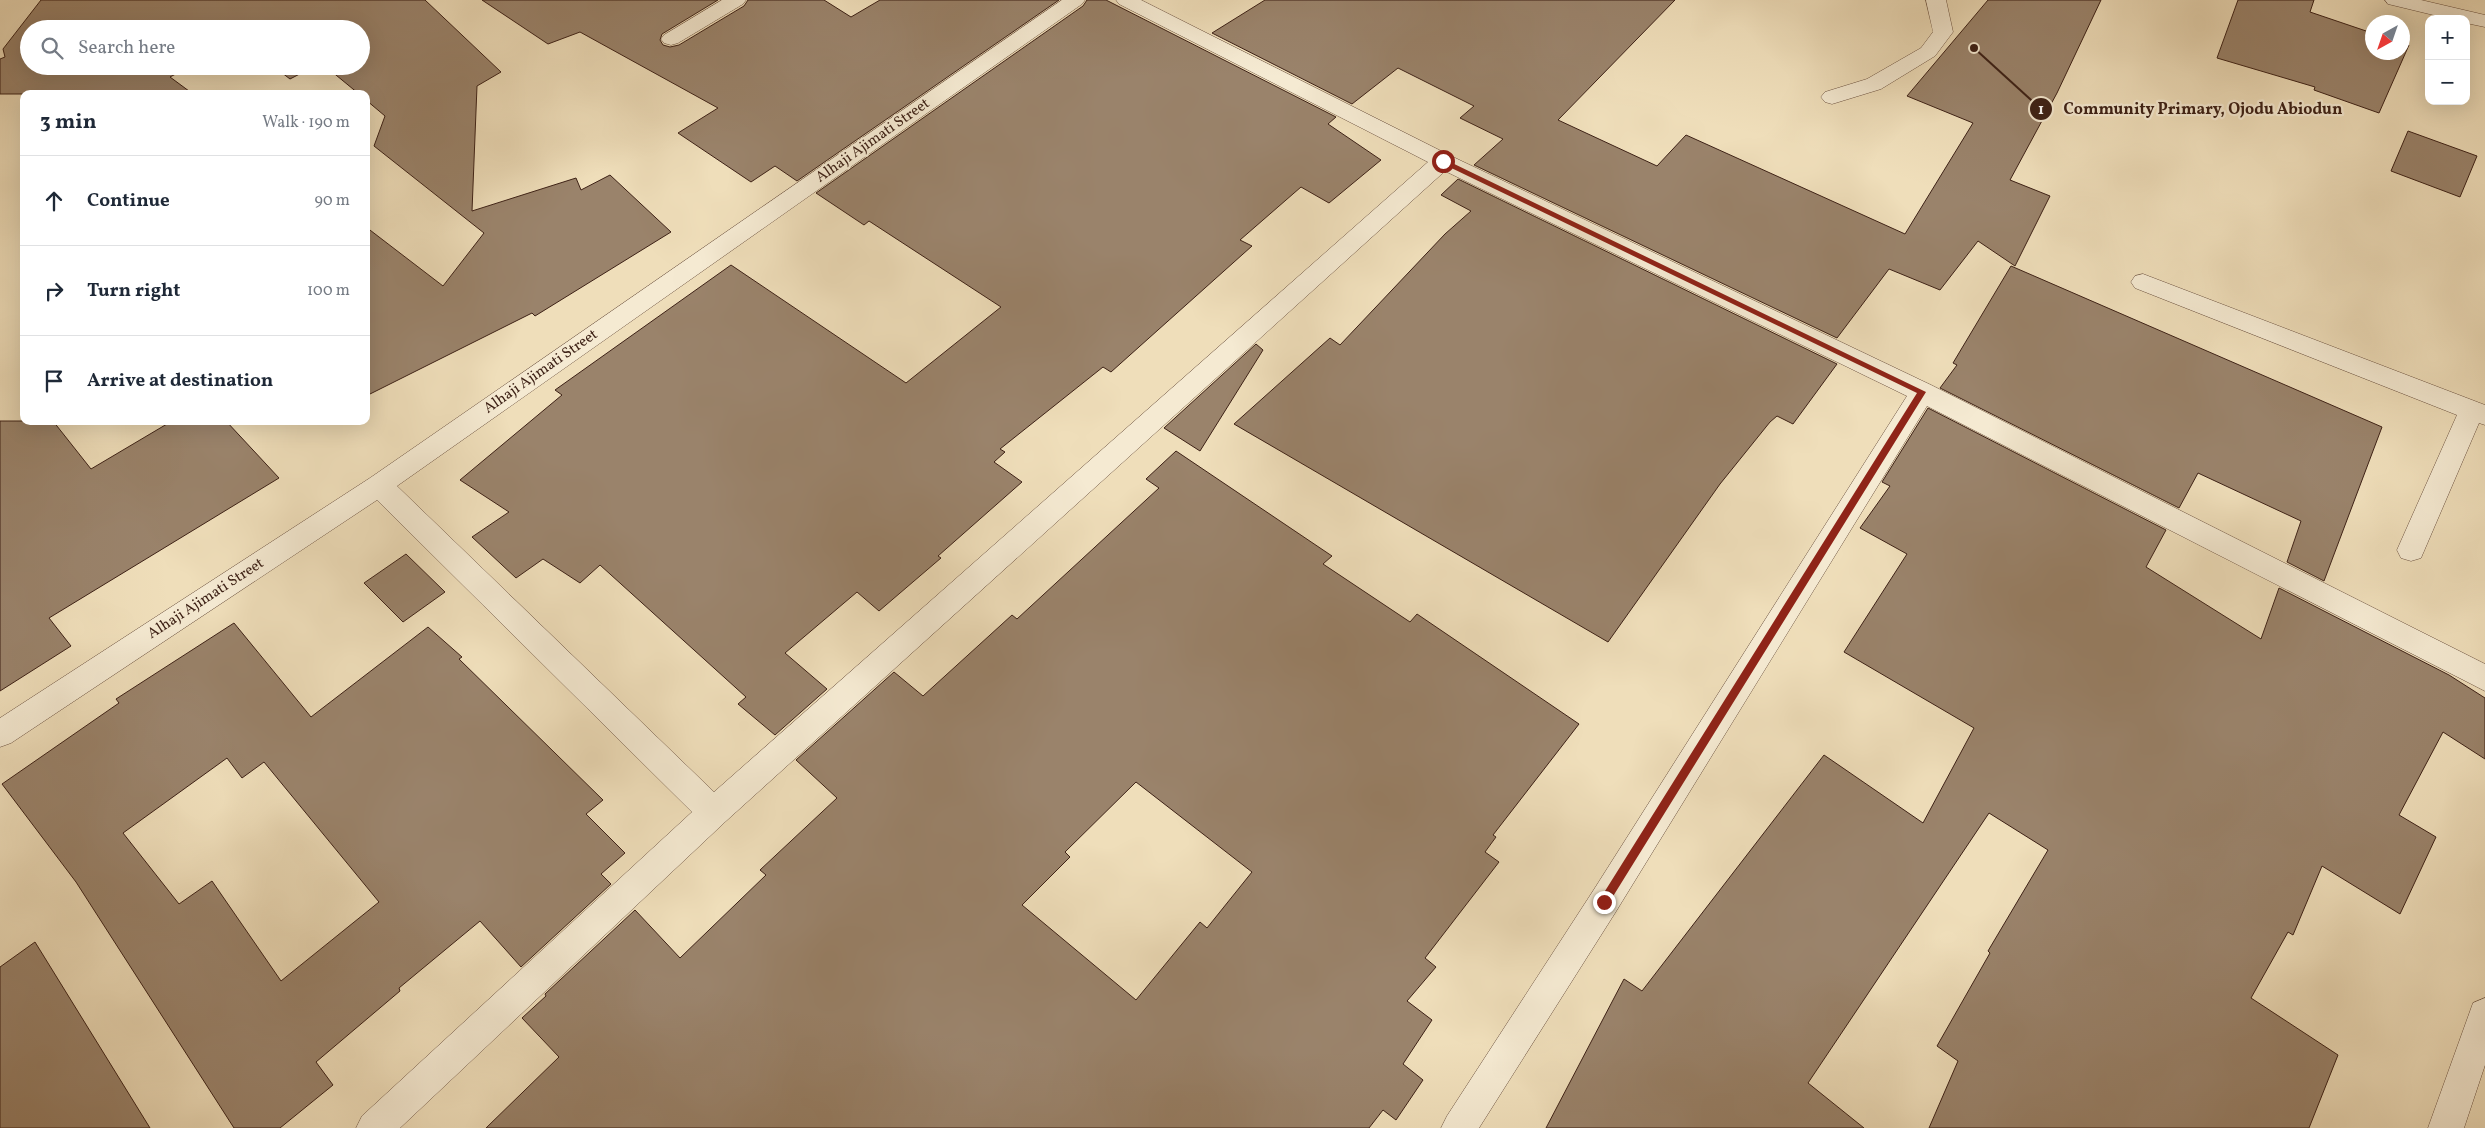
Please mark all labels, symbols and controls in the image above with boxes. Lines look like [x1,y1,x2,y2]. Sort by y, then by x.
north arrow [2365,15,2410,60]
map controls [2425,15,2470,105]
button: + [2425,15,2470,60]
search box [20,20,370,75]
icon: search [38,34,66,62]
text: Search here [78,35,175,61]
button: − [2425,60,2470,105]
callout: Community Primary, Ojodu Abiodun [2028,93,2352,124]
street label: Alhaji Ajimati Street [812,94,934,188]
text: Community Primary, Ojodu Abiodun [2064,99,2343,121]
text: 1 [2038,100,2044,121]
text: 3 min [40,108,96,137]
text: Walk · 190 m [262,112,350,134]
route start [1432,150,1455,173]
icon: ahead [40,187,68,215]
text: Continue [87,188,170,214]
text: 90 m [314,190,350,212]
icon: right [40,277,68,305]
text: Turn right [87,278,180,304]
text: 100 m [307,280,350,302]
street label: Alhaji Ajimati Street [480,325,602,419]
icon: arrive [40,367,68,395]
text: Arrive at destination [87,368,273,394]
street label: Alhaji Ajimati Street [144,553,268,645]
route end [1593,891,1616,914]

